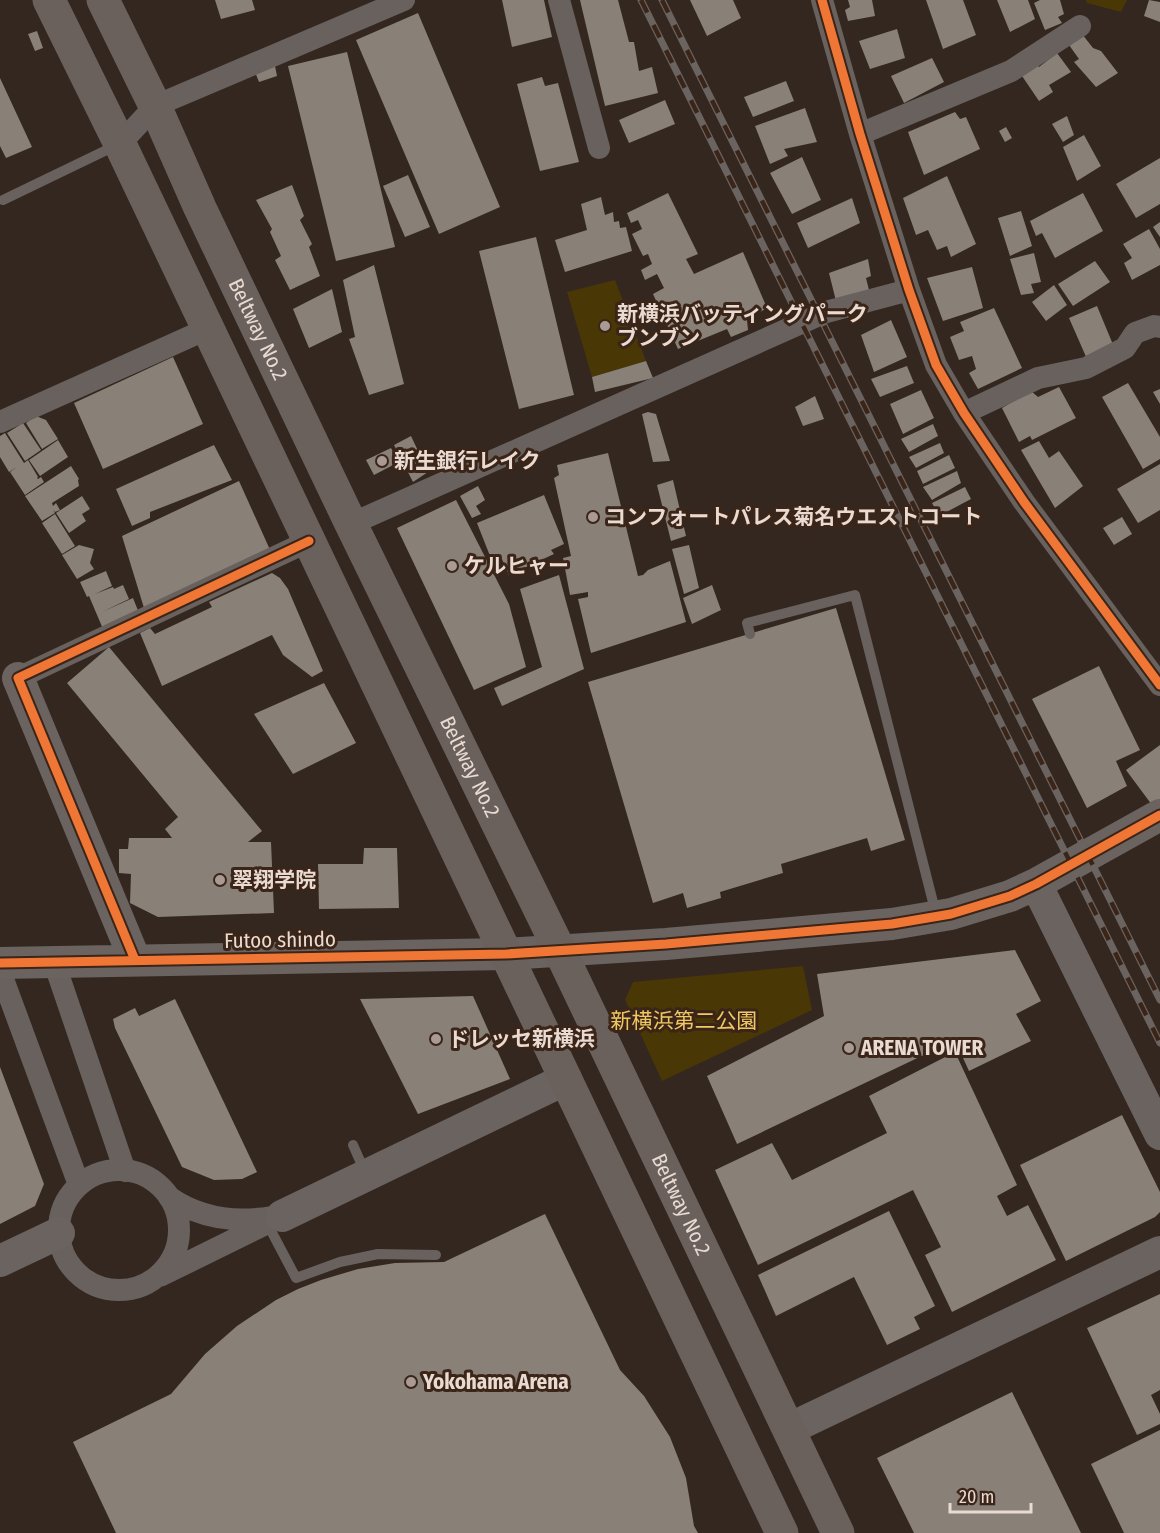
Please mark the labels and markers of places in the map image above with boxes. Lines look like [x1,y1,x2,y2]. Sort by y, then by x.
place label: 新横浜バッティングパーク ブンブン [617,301,868,351]
marker: 新横浜バッティングパーク ブンブン [598,319,612,333]
place label: 新生銀行レイク [394,448,541,474]
marker: 新生銀行レイク [375,454,389,468]
place label: コンフォートパレス菊名ウエストコート [605,504,982,530]
marker: コンフォートパレス菊名ウエストコート [586,510,600,524]
place label: ケルヒャー [464,553,569,579]
marker: ケルヒャー [445,559,459,573]
place label: 翠翔学院 [232,867,316,893]
marker: 翠翔学院 [213,873,227,887]
place label: ドレッセ新横浜 [448,1026,595,1052]
marker: ドレッセ新横浜 [429,1032,443,1046]
place label: ARENA TOWER [860,1035,983,1061]
marker: ARENA TOWER [842,1041,856,1055]
place label: Yokohama Arena [422,1369,569,1395]
marker: Yokohama Arena [404,1375,418,1389]

